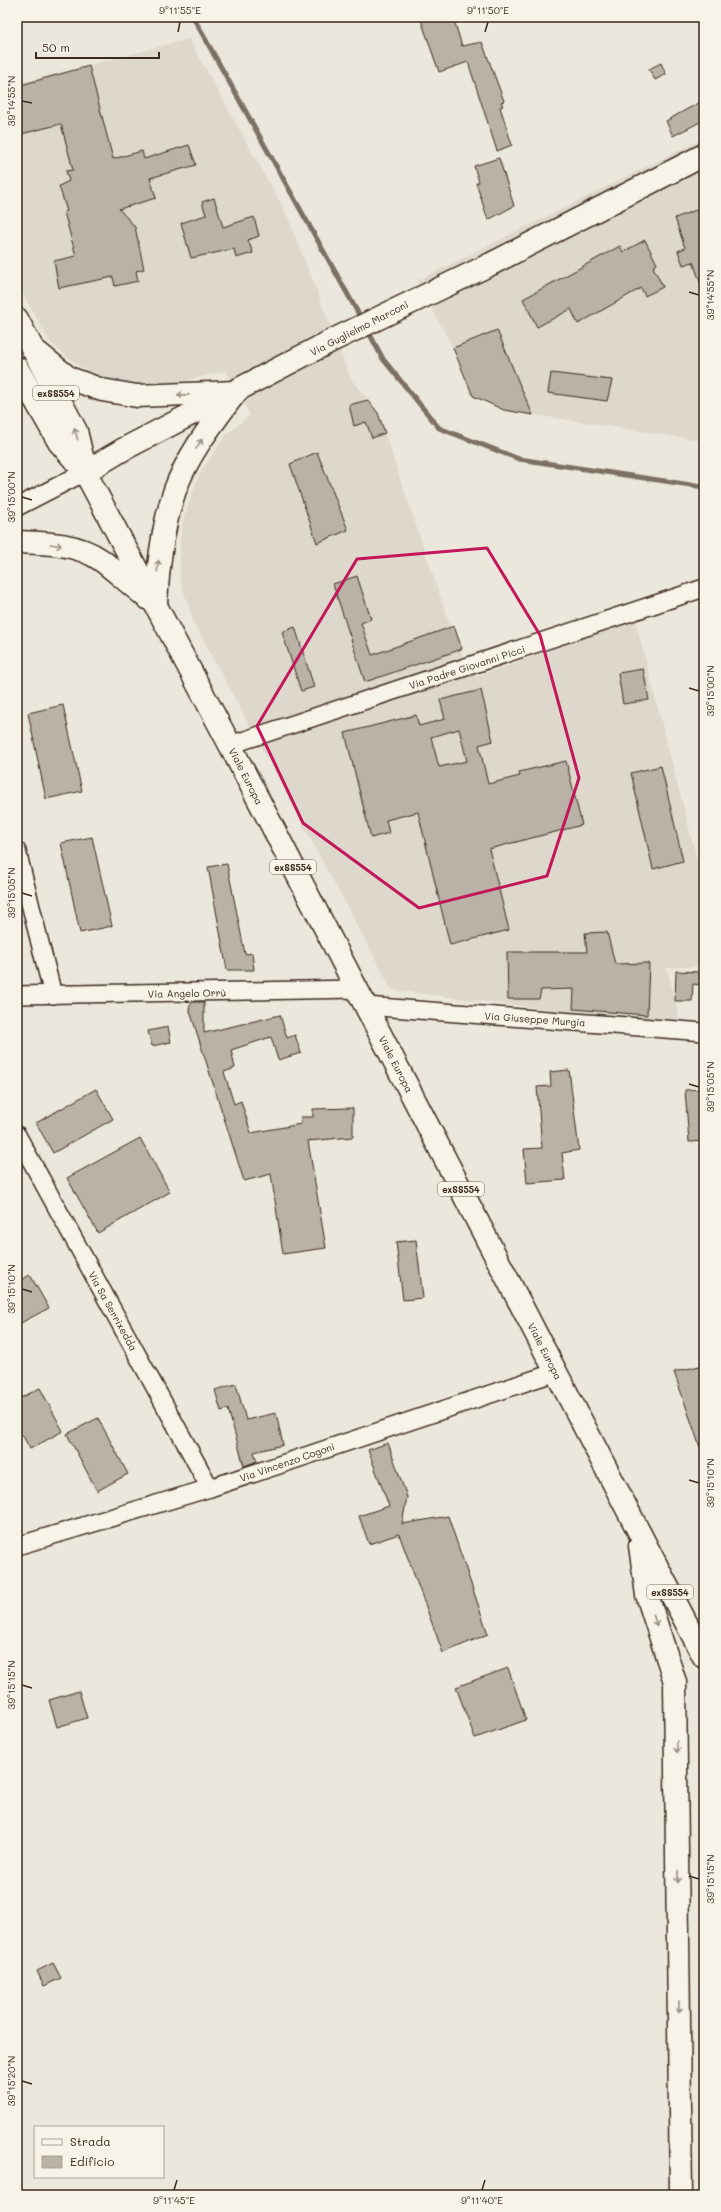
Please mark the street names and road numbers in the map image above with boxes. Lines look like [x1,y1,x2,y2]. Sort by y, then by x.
street label: Via Guglielmo Marconi [307,297,411,359]
road number: exSS554 [33,386,79,400]
street label: Via Padre Giovanni Picci [407,642,527,692]
street label: Viale Europa [226,745,266,807]
road number: exSS554 [270,860,316,874]
street label: Via Angelo Orrù [148,985,226,1001]
street label: Via Giuseppe Murgia [484,1008,586,1030]
street label: Viale Europa [376,1033,416,1095]
road number: exSS554 [438,1182,484,1196]
street label: Via Sa Serrixedda [85,1269,141,1353]
street label: Viale Europa [525,1320,565,1382]
street label: Via Vincenzo Cogoni [238,1439,336,1485]
road number: exSS554 [647,1585,693,1599]

